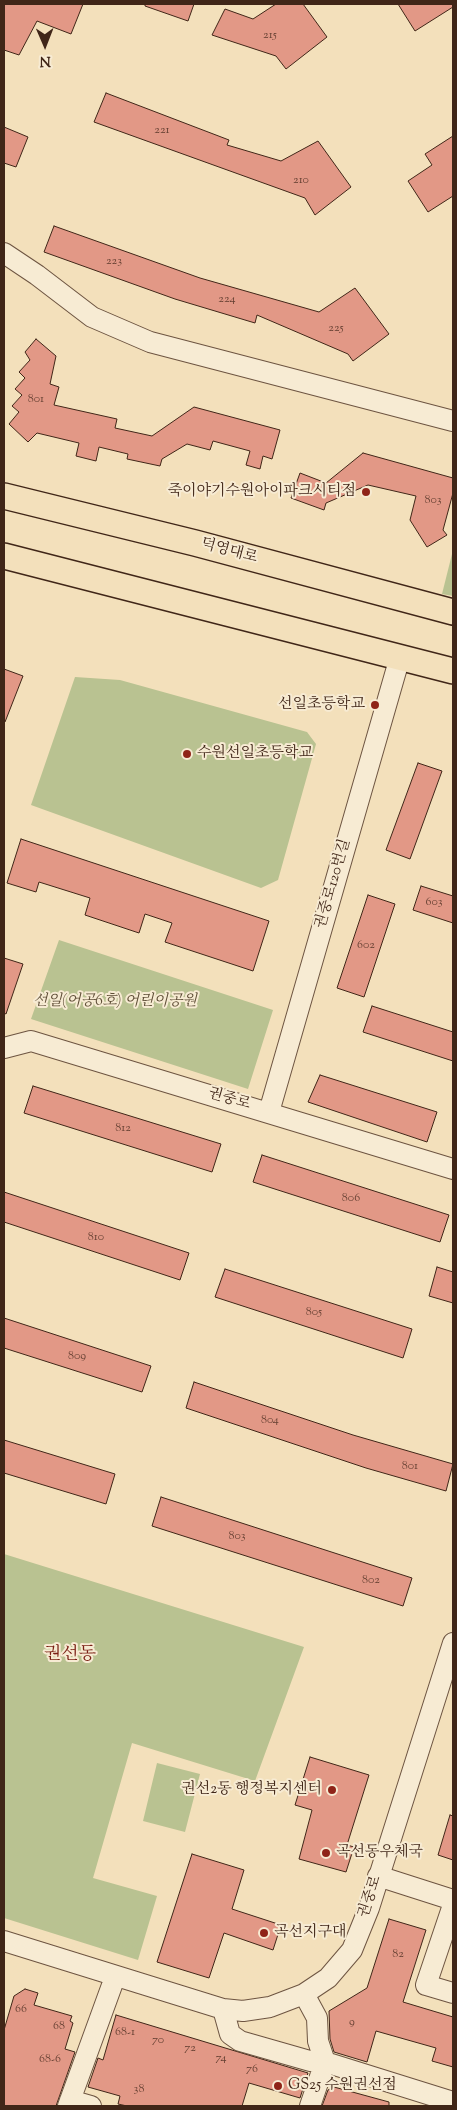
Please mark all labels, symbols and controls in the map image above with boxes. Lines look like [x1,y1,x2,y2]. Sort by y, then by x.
north arrow [20,20,70,70]
house number: 215 [263,29,277,43]
text: N [39,50,51,70]
house number: 221 [154,124,170,138]
house number: 210 [293,174,309,188]
house number: 223 [106,255,122,269]
house number: 224 [218,293,236,307]
house number: 225 [328,322,344,336]
house number: 801 [28,393,44,407]
place label: 죽이야기수원아이파크시티점 [168,483,356,501]
marker: 죽이야기수원아이파크시티점 [360,486,372,498]
house number: 803 [424,494,442,508]
street label: 덕영대로 [199,536,259,568]
place label: 선일초등학교 [278,696,365,714]
marker: 선일초등학교 [369,699,381,711]
place label: 수원선일초등학교 [197,745,313,763]
marker: 수원선일초등학교 [181,748,193,760]
street label: 권중로120번길 [313,837,355,931]
house number: 603 [425,896,443,910]
house number: 602 [357,939,375,953]
park label: 선일(어공6호) 어린이공원 [33,993,197,1011]
street label: 권중로 [206,1085,252,1115]
house number: 812 [115,1122,131,1136]
house number: 806 [342,1192,360,1206]
house number: 810 [88,1231,104,1245]
house number: 805 [306,1306,322,1320]
house number: 809 [68,1350,86,1364]
house number: 804 [261,1414,279,1428]
house number: 801 [402,1460,418,1474]
house number: 803 [228,1530,246,1544]
house number: 802 [362,1574,380,1588]
district label: 권선동 [44,1645,96,1667]
place label: 권선2동 행정복지센터 [181,1781,322,1799]
marker: 권선2동 행정복지센터 [326,1784,338,1796]
place label: 곡선동우체국 [336,1844,423,1862]
marker: 곡선동우체국 [320,1847,332,1859]
street label: 권중로 [356,1874,386,1920]
place label: 곡선지구대 [274,1924,346,1942]
marker: 곡선지구대 [258,1927,270,1939]
house number: 82 [392,1948,404,1962]
house number: 66 [15,2003,27,2017]
house number: 9 [349,2016,355,2030]
house number: 68 [53,2020,65,2034]
house number: 68-1 [115,2026,135,2040]
house number: 70 [152,2034,164,2048]
house number: 72 [184,2042,196,2056]
house number: 74 [215,2052,227,2066]
house number: 68-6 [39,2053,61,2067]
house number: 76 [246,2063,258,2077]
place label: GS25 수원권선점 [288,2077,397,2095]
marker: GS25 수원권선점 [272,2080,284,2092]
house number: 38 [134,2083,144,2097]

